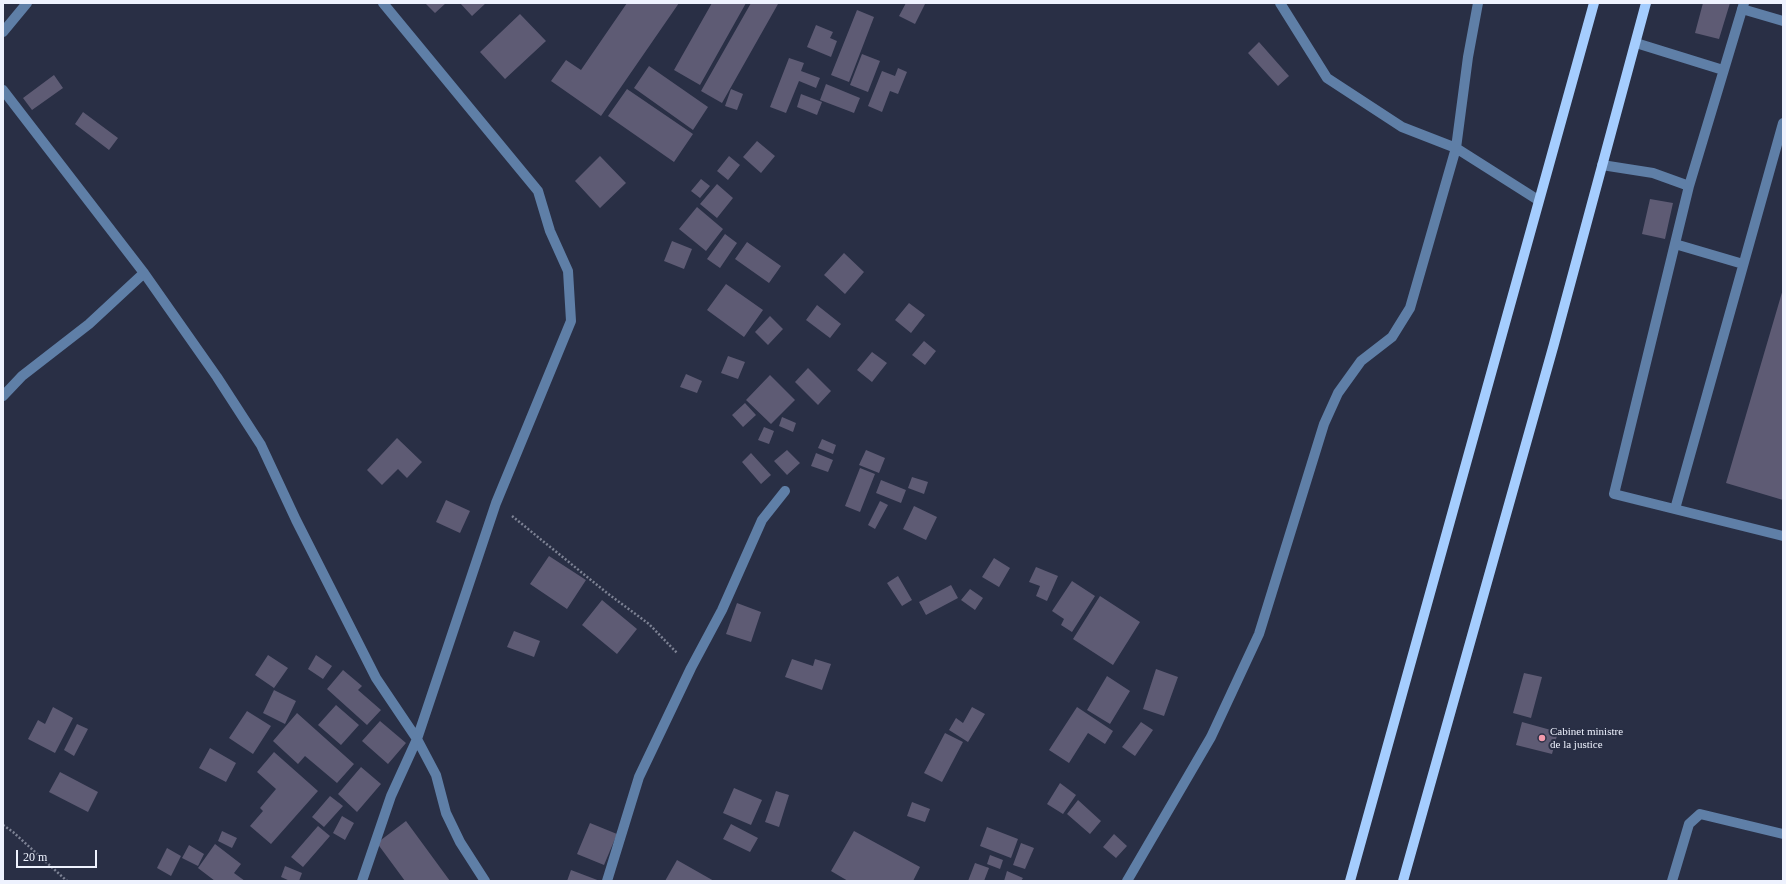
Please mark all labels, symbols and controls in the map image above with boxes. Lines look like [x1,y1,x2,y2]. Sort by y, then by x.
place label: Cabinet ministre de la justice [1550,725,1623,751]
marker: Cabinet ministre de la justice [1537,733,1547,743]
scale bar [18,842,99,868]
text: 20 m [23,850,47,864]

